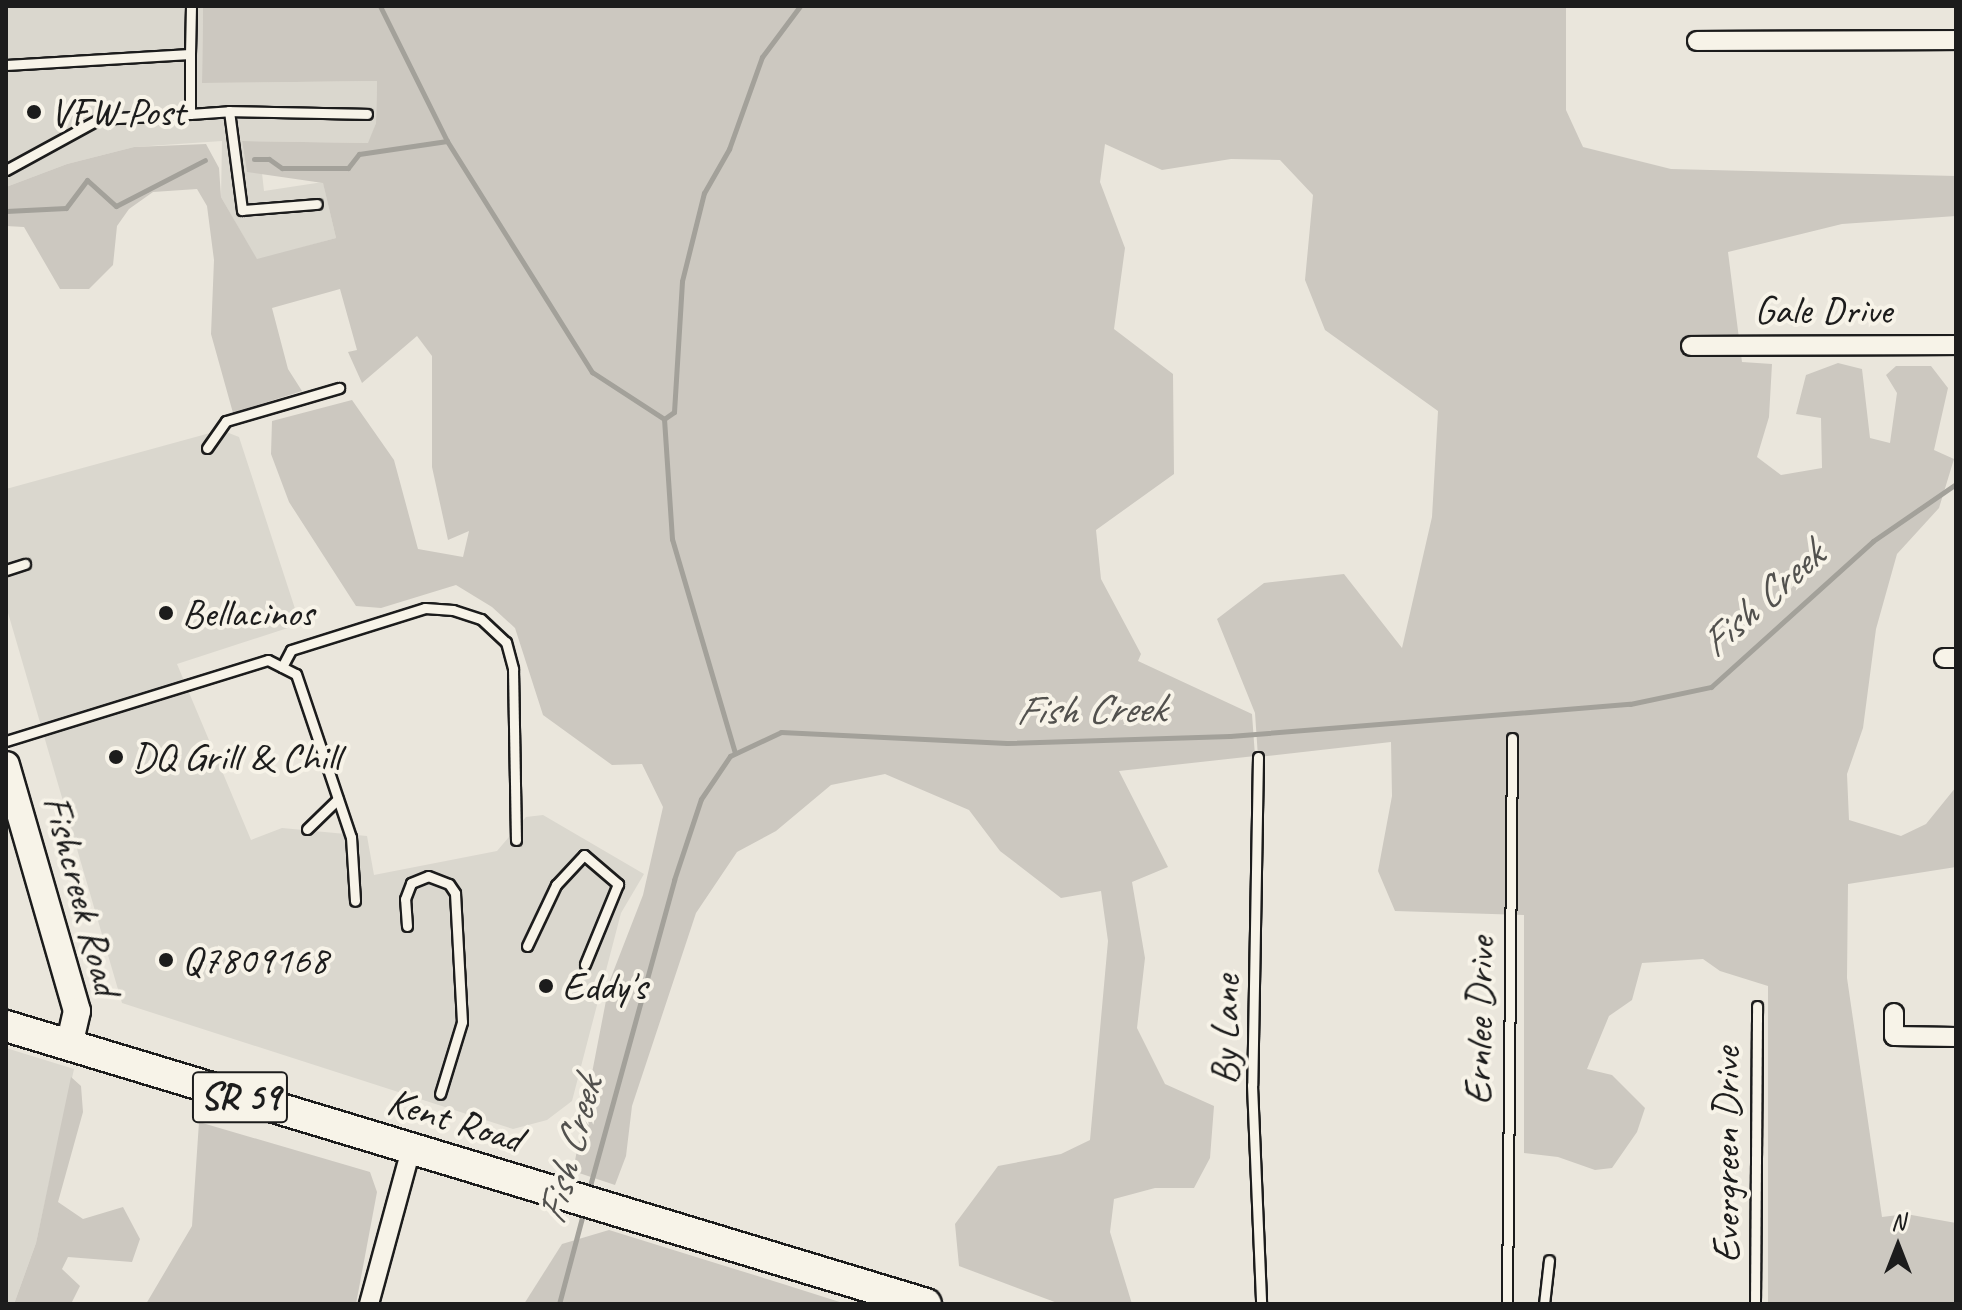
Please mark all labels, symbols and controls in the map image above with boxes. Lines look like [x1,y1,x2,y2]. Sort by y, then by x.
place label: VFW Post [50,88,185,136]
marker: VFW Post [25,103,43,121]
street label: Gale Drive [1754,286,1892,334]
water label: Fish Creek [1690,532,1834,668]
place label: Bellacinos [182,589,314,637]
marker: Bellacinos [157,604,175,622]
water label: Fish Creek [1015,684,1165,736]
place label: DQ Grill & Chill [132,733,340,781]
marker: DQ Grill & Chill [107,748,125,766]
street label: Fishcreek Road [32,790,132,1000]
place label: Q7809168 [182,936,328,984]
street label: Ernlee Drive [1454,937,1504,1105]
marker: Q7809168 [157,951,175,969]
place label: Eddy's [562,962,647,1010]
street label: By Lane [1200,975,1250,1085]
marker: Eddy's [537,977,555,995]
street label: Evergreen Drive [1702,1047,1750,1263]
road number: SR 59 [190,1063,290,1131]
water label: Fish Creek [526,1073,614,1229]
street label: Kent Road [381,1077,529,1163]
north arrow [1858,1206,1938,1286]
text: N [1891,1208,1905,1236]

